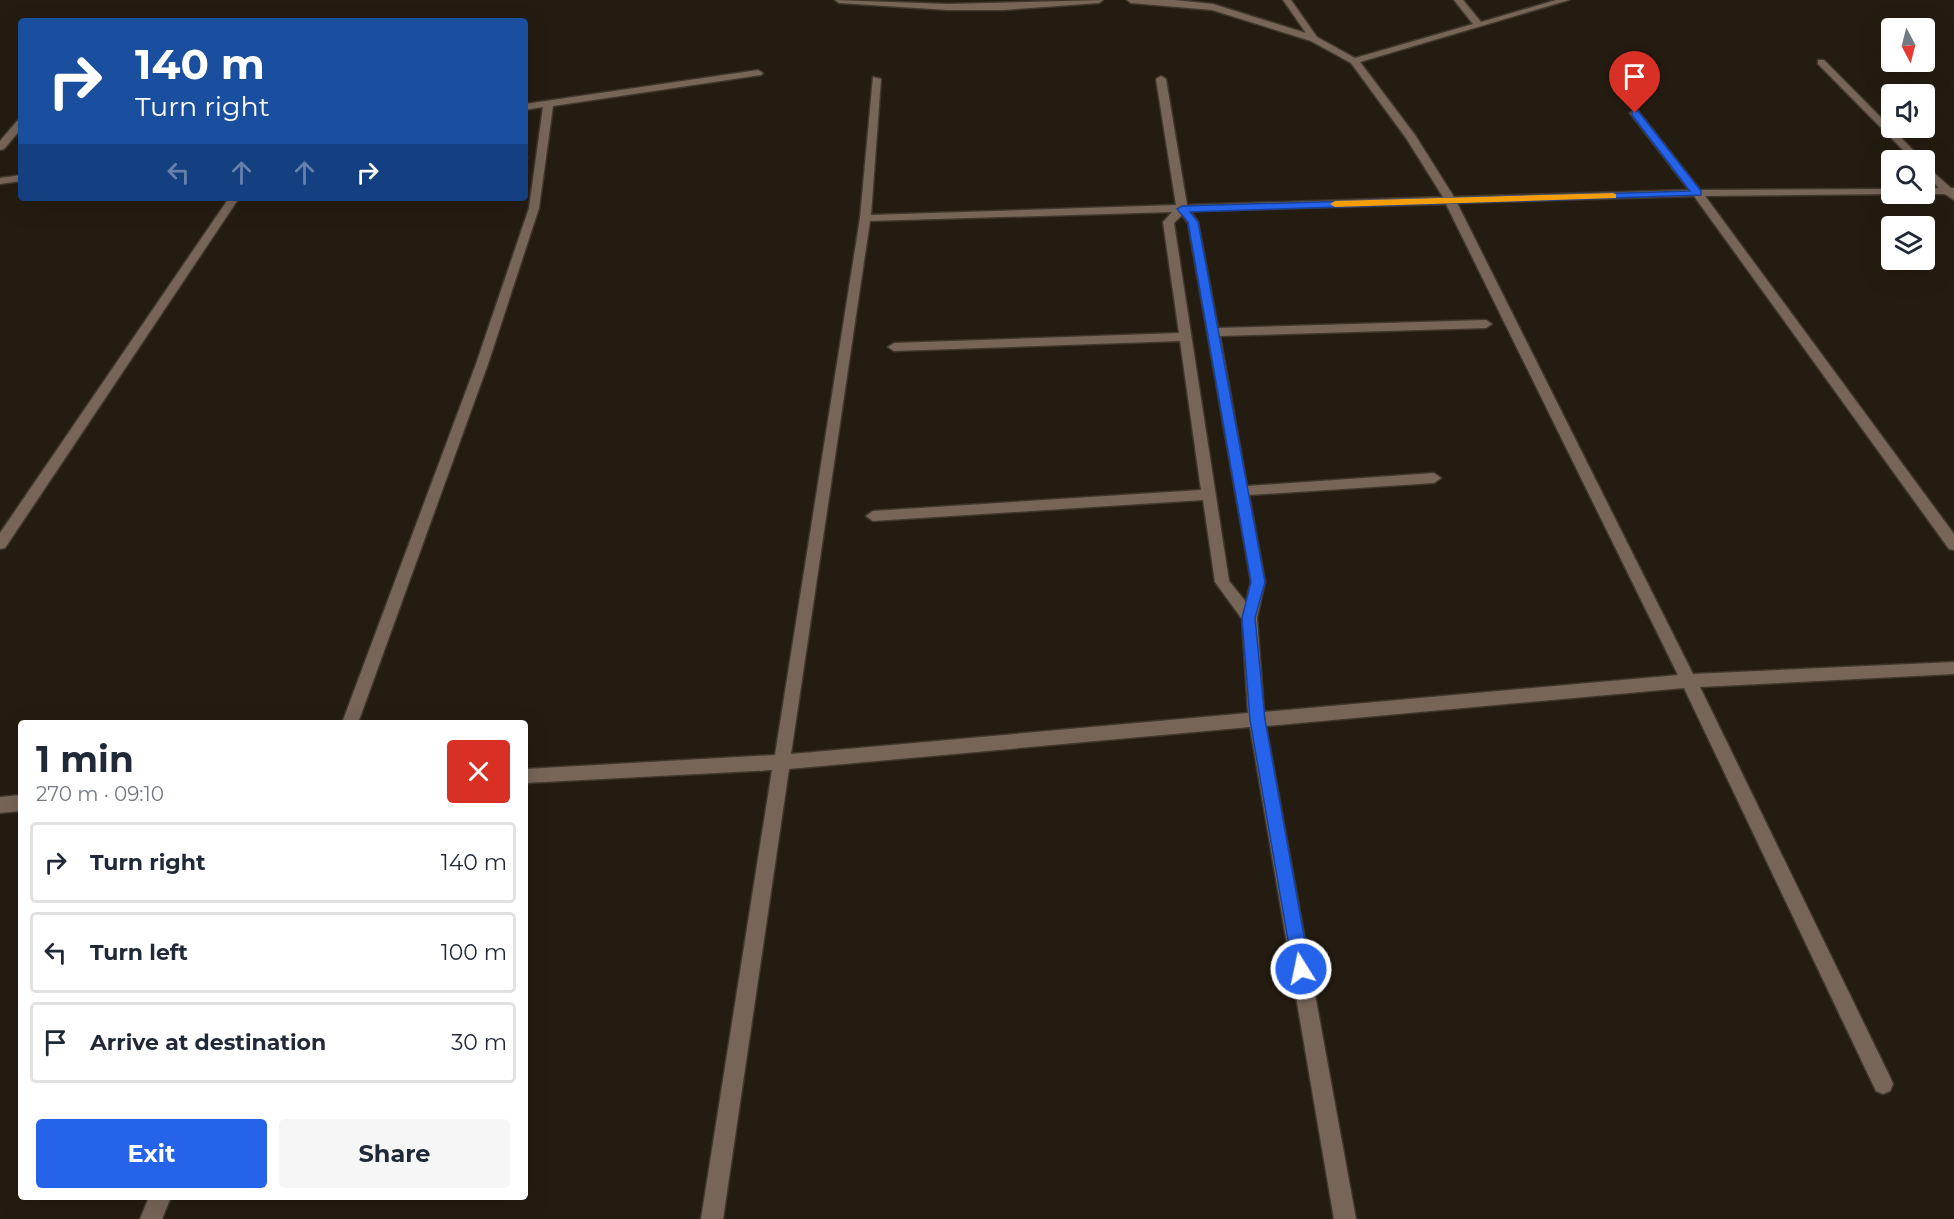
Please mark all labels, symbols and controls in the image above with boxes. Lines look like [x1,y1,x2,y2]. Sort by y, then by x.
north arrow [1881,18,1935,72]
map controls [1881,18,1935,270]
text: 140 m [135,38,265,90]
icon: right [36,42,114,120]
pin [1609,51,1660,113]
icon: arrive [1618,60,1651,93]
button: sound [1881,84,1935,138]
text: Turn right [135,90,270,123]
button: search [1881,150,1935,204]
icon: left [162,156,195,189]
icon: ahead [225,156,258,189]
icon: ahead [288,156,321,189]
icon: right [351,156,384,189]
button: layers [1881,216,1935,270]
text: 1 min [36,737,134,781]
button: close [447,740,510,803]
text: 270 m · 09:10 [36,782,164,806]
icon: right [39,846,72,879]
text: Turn right [90,849,205,876]
text: 140 m [441,849,507,876]
icon: left [39,936,72,969]
position arrow [1269,937,1333,1001]
text: Turn left [90,939,188,966]
text: 100 m [441,939,507,966]
icon: arrive [39,1026,72,1059]
text: Arrive at destination [90,1029,326,1056]
text: 30 m [451,1029,507,1056]
button: Exit [36,1119,267,1188]
button: Share [279,1119,510,1188]

